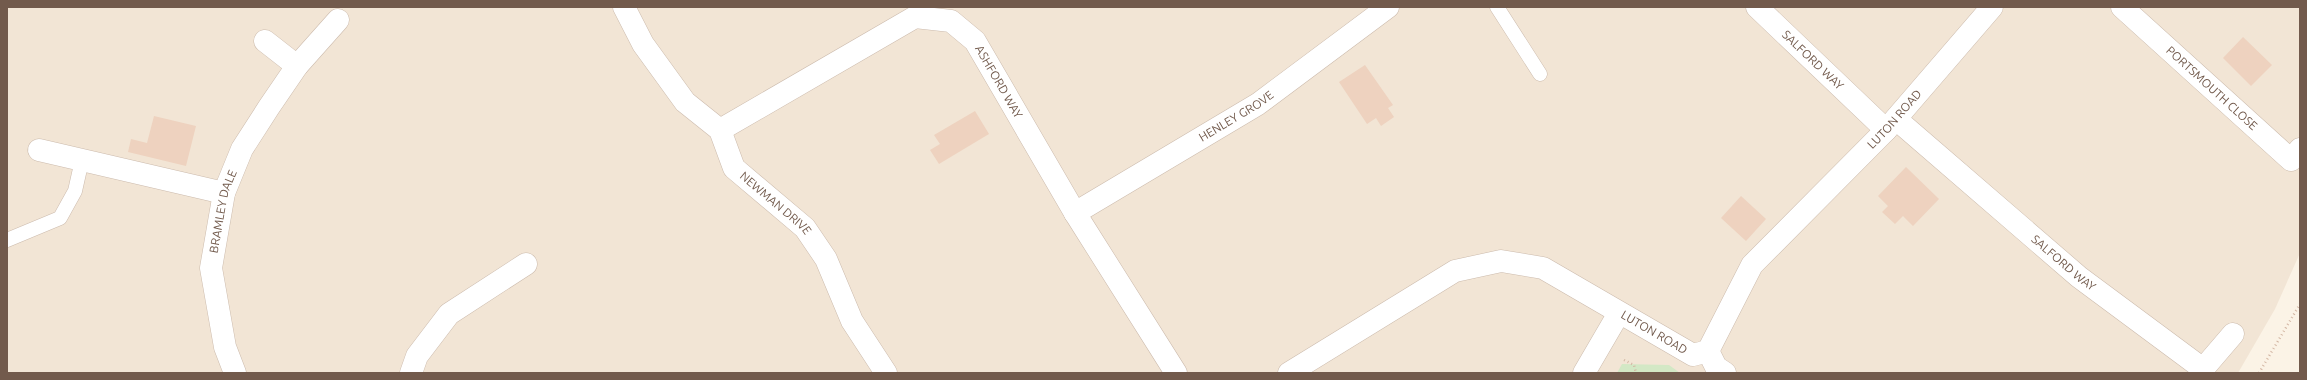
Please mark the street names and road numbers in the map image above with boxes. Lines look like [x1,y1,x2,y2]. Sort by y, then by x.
street label: SALFORD WAY [1780,28,1846,92]
street label: ASHFORD WAY [973,43,1025,120]
street label: PORTSMOUTH CLOSE [2164,43,2260,132]
street label: LUTON ROAD [1865,87,1924,151]
street label: HENLEY GROVE [1196,88,1276,144]
street label: BRAMLEY DALE [207,167,239,254]
street label: NEWMAN DRIVE [738,169,814,237]
street label: SALFORD WAY [2029,232,2098,293]
street label: LUTON ROAD [1619,308,1690,356]

